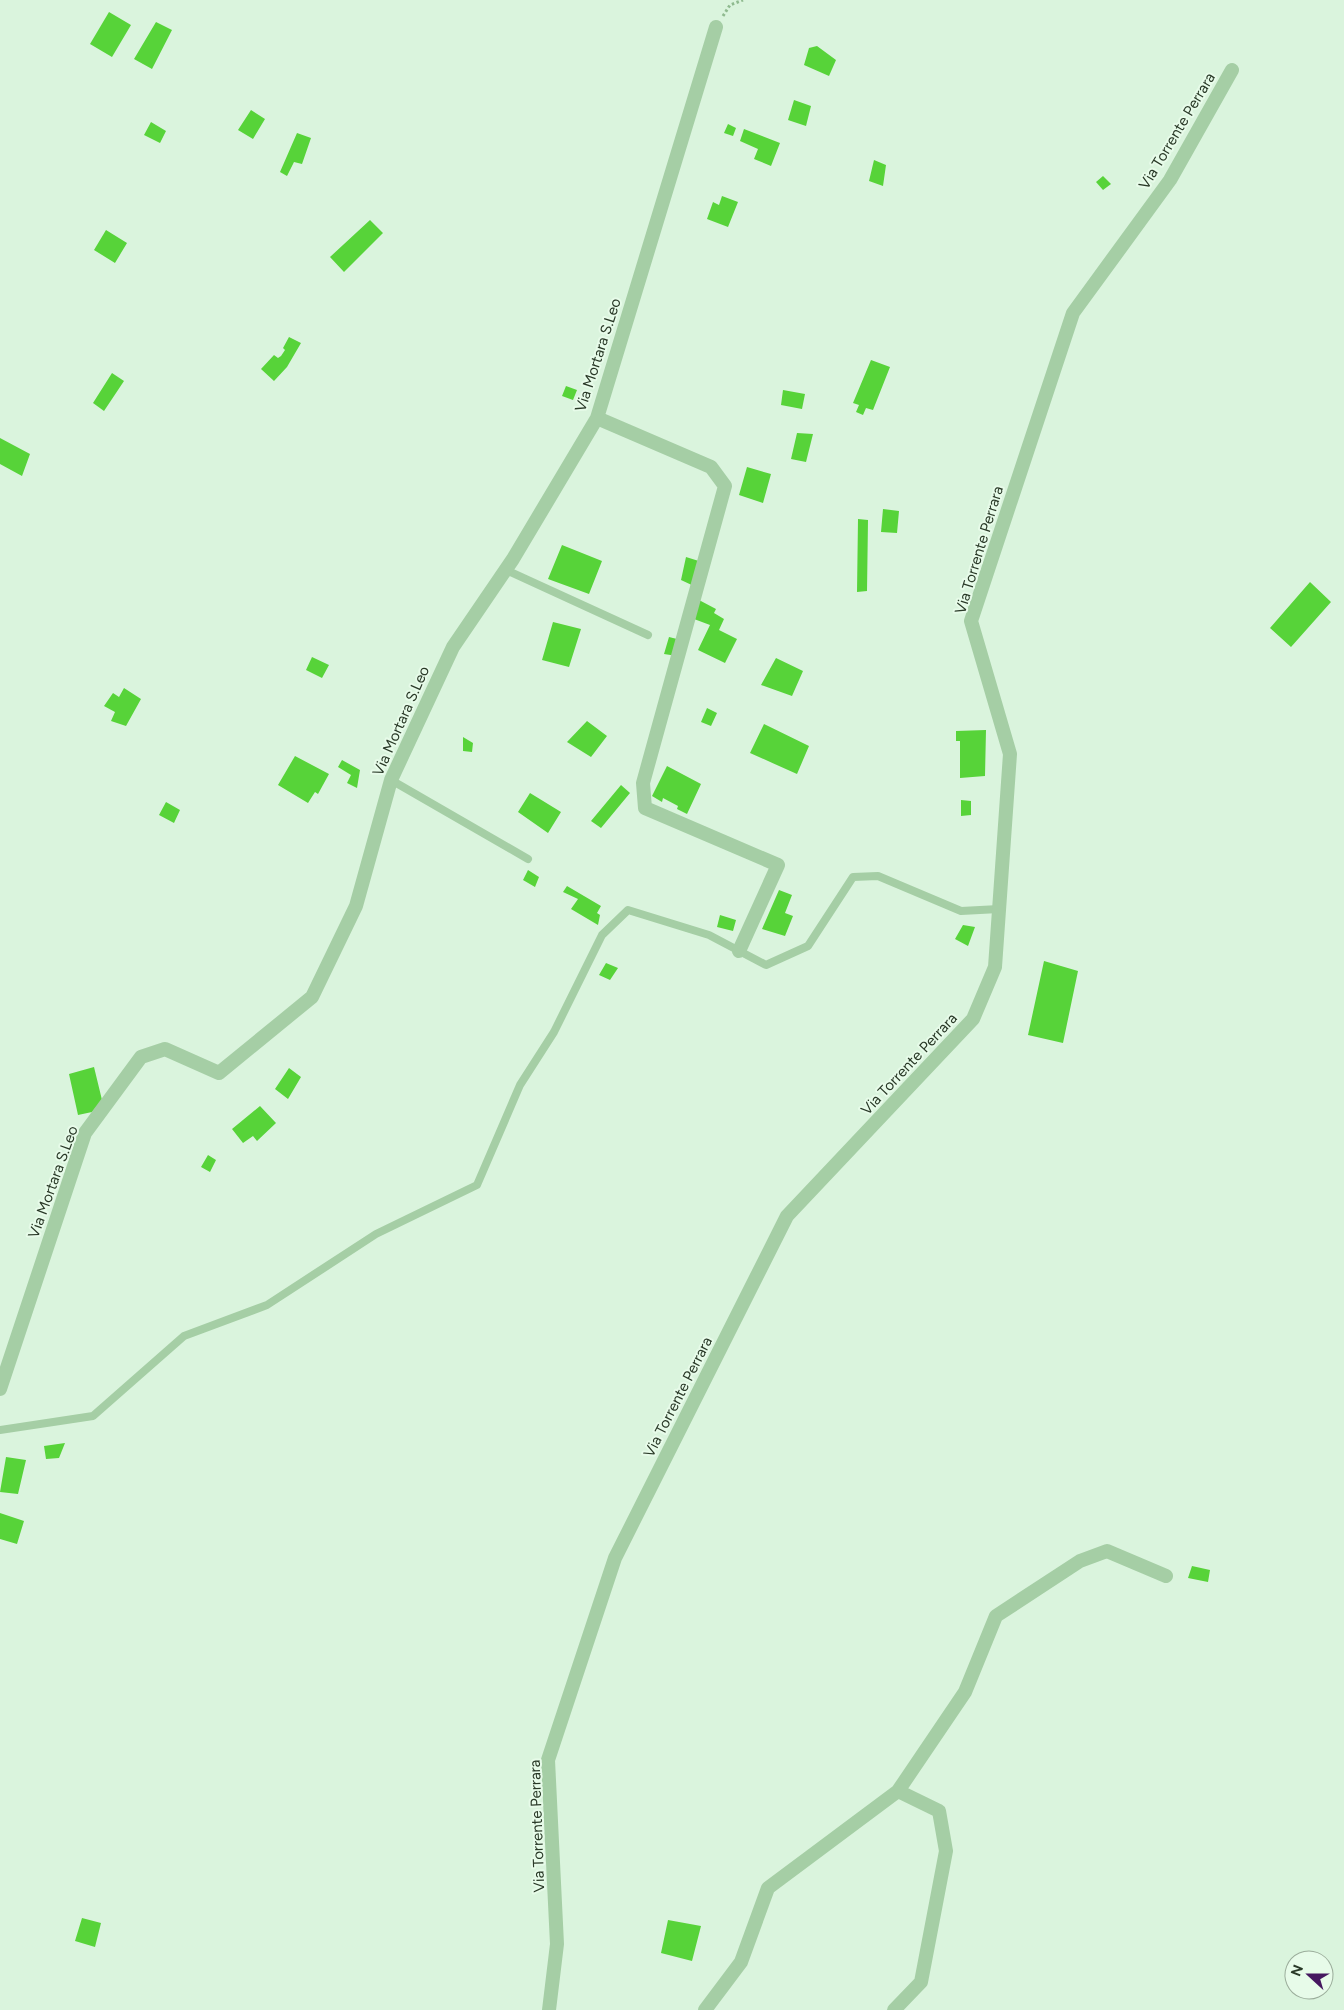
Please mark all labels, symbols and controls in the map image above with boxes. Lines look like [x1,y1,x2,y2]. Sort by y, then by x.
street label: Via Torrente Perrara [1135,69,1219,193]
street label: Via Mortara S.Leo [571,296,625,414]
street label: Via Torrente Perrara [951,484,1007,616]
street label: Via Mortara S.Leo [369,663,433,779]
street label: Via Torrente Perrara [857,1009,961,1119]
street label: Via Mortara S.Leo [24,1123,82,1241]
street label: Via Torrente Perrara [640,1334,716,1460]
street label: Via Torrente Perrara [526,1759,548,1893]
north arrow [1284,1950,1334,2000]
text: N [1287,1962,1307,1979]

